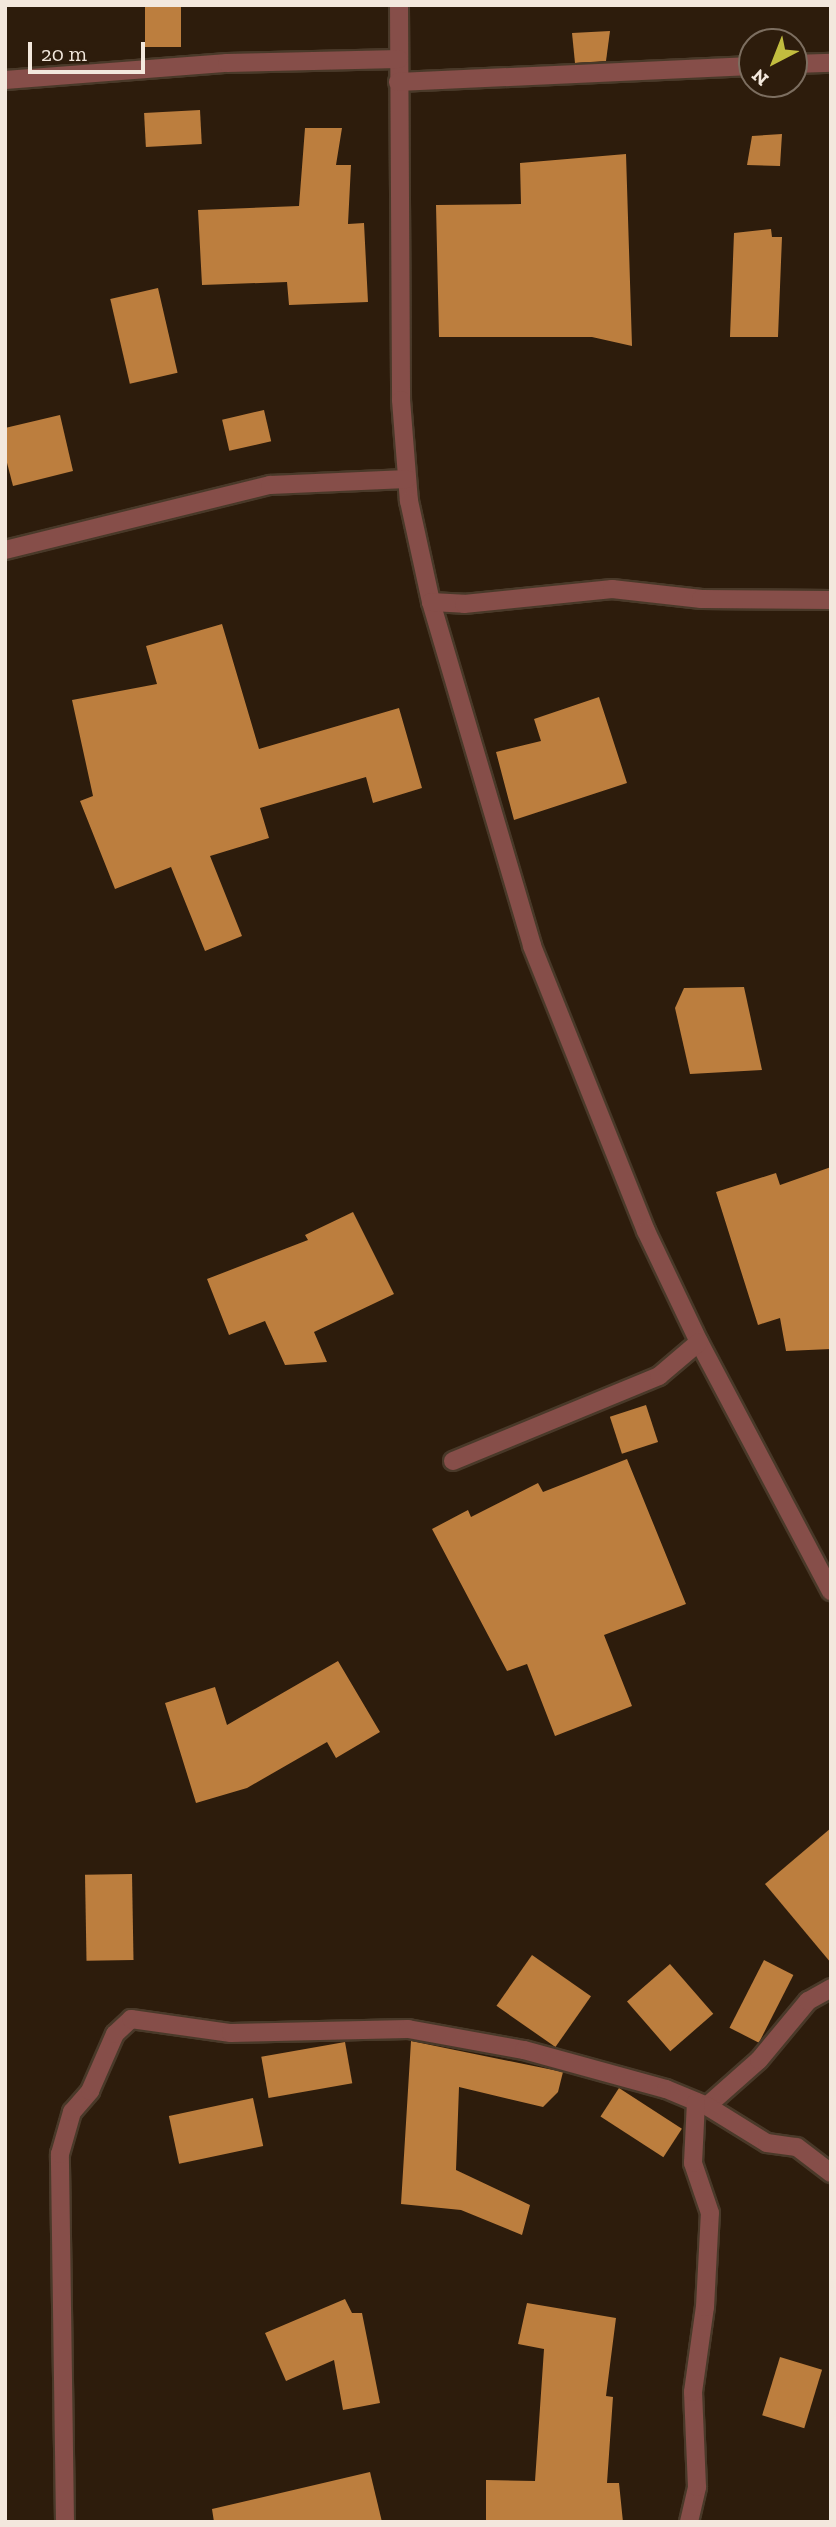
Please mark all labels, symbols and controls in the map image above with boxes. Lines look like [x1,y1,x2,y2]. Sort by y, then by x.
scale bar [32,28,149,72]
north arrow [738,28,808,98]
text: 20 m [41,41,87,66]
text: N [747,64,773,91]

